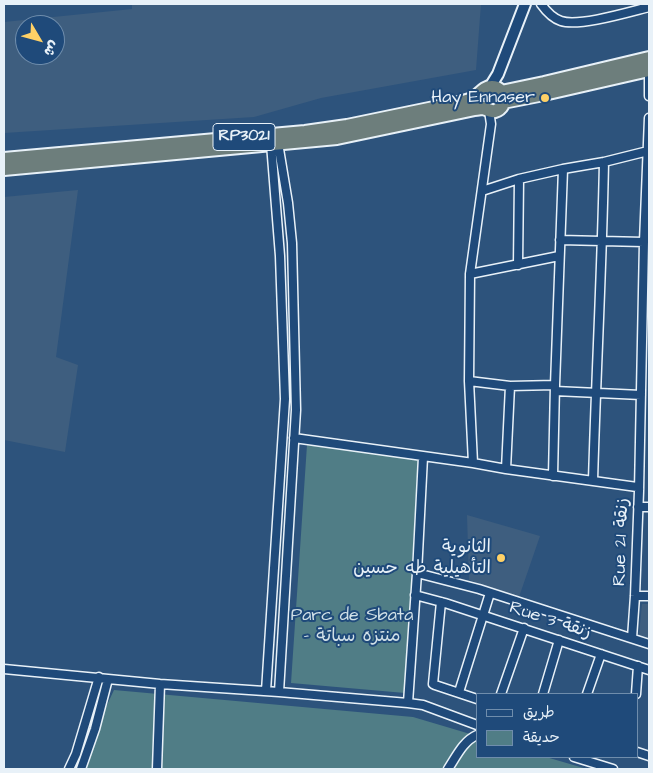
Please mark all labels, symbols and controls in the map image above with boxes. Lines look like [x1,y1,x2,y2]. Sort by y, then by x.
north arrow [15,15,65,65]
text: ش [39,36,64,61]
place label: Hay Ennaser [431,87,535,109]
marker: Hay Ennaser [539,92,551,104]
road number: RP3021 [213,124,275,150]
street label: Rue 21 زنقة [610,498,634,586]
place label: الثانوية التأهيلية طه حسين [353,537,491,580]
marker: الثانوية التأهيلية طه حسين [495,552,507,564]
street label: Rue 3 زنقة [506,598,594,644]
park label: Parc de Sbata - منتزه سباتة [291,605,413,648]
legend [476,693,638,758]
text: طريق [523,702,555,723]
text: حديقة [523,727,560,748]

